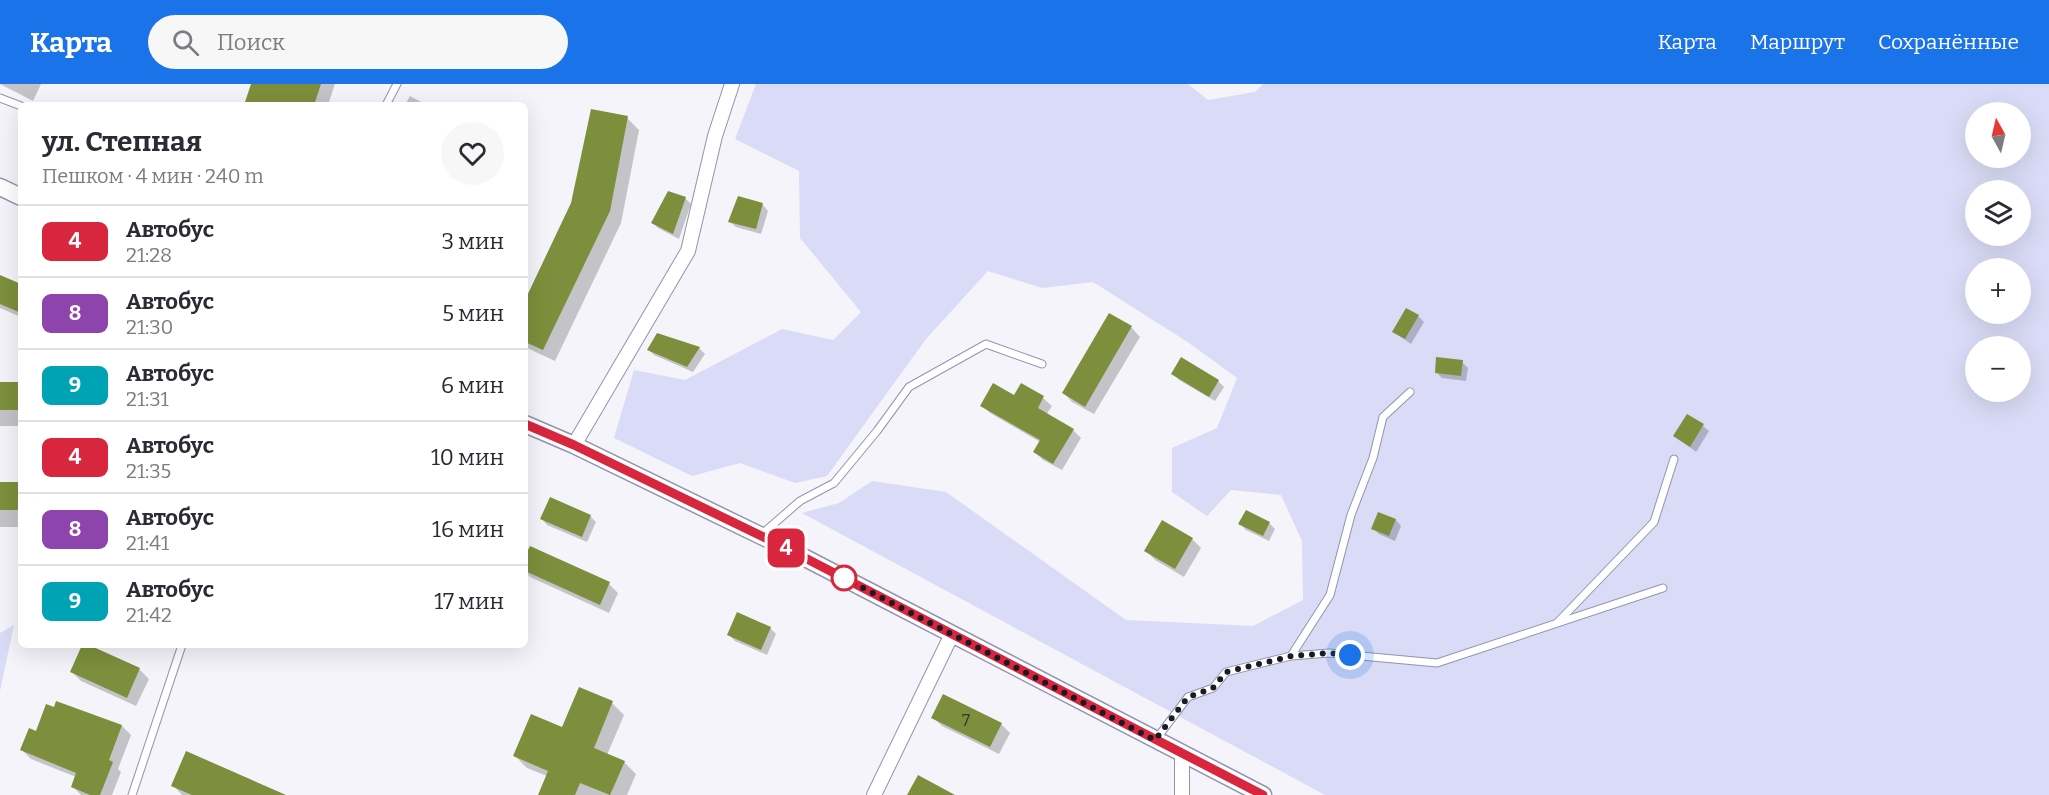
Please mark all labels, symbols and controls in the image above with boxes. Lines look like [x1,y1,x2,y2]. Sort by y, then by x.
search box [148,15,568,69]
text: Карта [30,26,112,59]
icon: search [169,26,202,59]
text: Поиск [217,29,285,56]
text: Карта [1658,29,1717,55]
text: Маршрут [1750,29,1845,55]
text: Сохранённые [1878,29,2019,55]
north arrow [1965,102,2031,168]
map controls [1965,102,2031,402]
button: heart [441,122,504,185]
text: ул. Степная [42,125,202,158]
text: Пешком · 4 мин · 240 m [42,164,264,188]
button: layers [1965,180,2031,246]
text: Автобус [126,216,214,243]
text: 4 [69,228,81,254]
text: 3 мин [441,228,504,255]
text: 21:28 [126,243,172,267]
button: + [1965,258,2031,324]
text: Автобус [126,288,214,315]
text: 8 [69,300,81,326]
text: 5 мин [442,300,504,327]
text: 21:30 [126,315,173,339]
button: − [1965,336,2031,402]
text: Автобус [126,360,214,387]
text: 9 [69,372,81,398]
text: 6 мин [441,372,504,399]
text: 21:31 [126,387,169,411]
text: Автобус [126,432,214,459]
text: 4 [69,444,81,470]
text: 10 мин [431,444,504,471]
text: 21:35 [126,459,171,483]
text: Автобус [126,504,214,531]
text: 8 [69,516,81,542]
text: 16 мин [432,516,504,543]
line badge: 4 [766,528,806,568]
text: 21:41 [126,531,169,555]
text: 4 [780,535,792,561]
unlabelled marker [831,565,857,591]
text: Автобус [126,576,214,603]
text: 9 [69,588,81,614]
text: 17 мин [434,588,504,615]
text: 21:42 [126,603,172,627]
your location [1335,640,1365,670]
house number: 7 [962,711,970,730]

